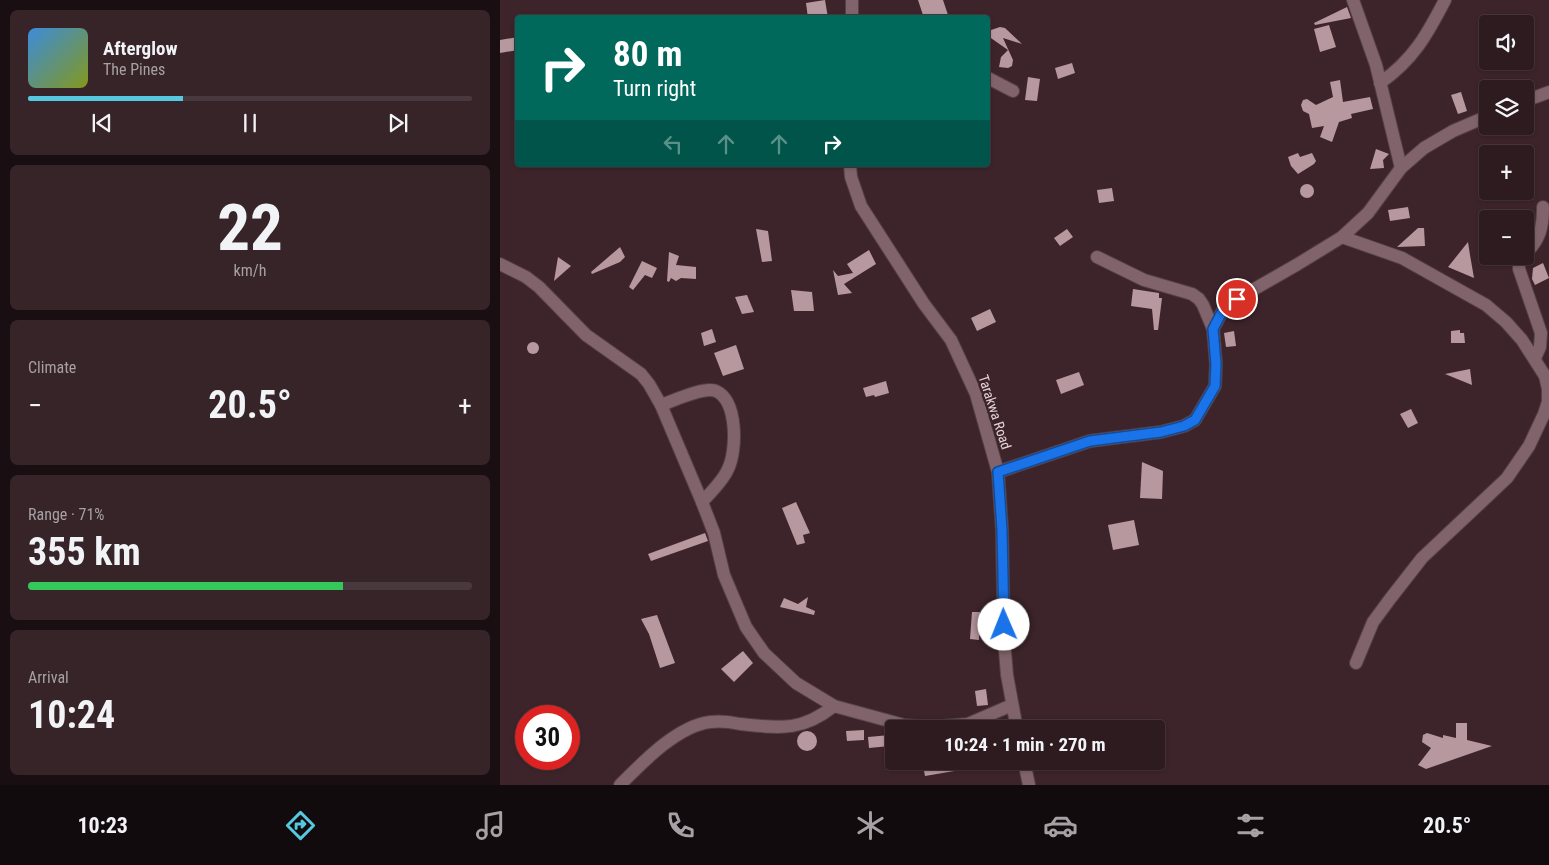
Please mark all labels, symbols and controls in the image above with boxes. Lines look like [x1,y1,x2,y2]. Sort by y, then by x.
map controls [1479,15,1534,265]
button: sound [1479,15,1534,70]
text: 80 m [613,34,682,75]
icon: right [530,35,595,100]
text: Afterglow [103,37,177,60]
text: The Pines [103,60,165,79]
text: Turn right [613,76,696,101]
button: layers [1479,80,1534,135]
icon: previous [88,109,116,137]
icon: pause [236,109,264,137]
icon: next [384,109,412,137]
icon: left [659,130,687,158]
icon: ahead [712,130,740,158]
icon: ahead [765,130,793,158]
icon: right [818,130,846,158]
button: + [1479,145,1534,200]
text: 22 [217,190,283,266]
button: − [1479,210,1534,265]
text: km/h [234,261,266,280]
pin [1216,278,1258,320]
icon: arrive [1223,285,1251,313]
text: Climate [28,358,76,377]
street label: Tarakwa Road [975,373,1015,451]
text: 20.5° [208,383,292,427]
text: − [28,389,42,422]
text: + [458,389,472,422]
text: Range · 71% [28,505,104,524]
text: 355 km [28,530,141,574]
position arrow [977,598,1029,650]
text: Arrival [28,668,69,687]
text: 10:24 [28,693,115,737]
speed limit sign: 30 [515,705,580,770]
text: 10:24 · 1 min · 270 m [944,733,1106,756]
icon: directions [283,808,318,843]
icon: music [473,808,508,843]
icon: phone [663,808,698,843]
icon: climate [853,808,888,843]
icon: car [1043,808,1078,843]
icon: filters [1233,808,1268,843]
text: 10:23 [78,813,128,838]
text: 20.5° [1423,813,1471,838]

